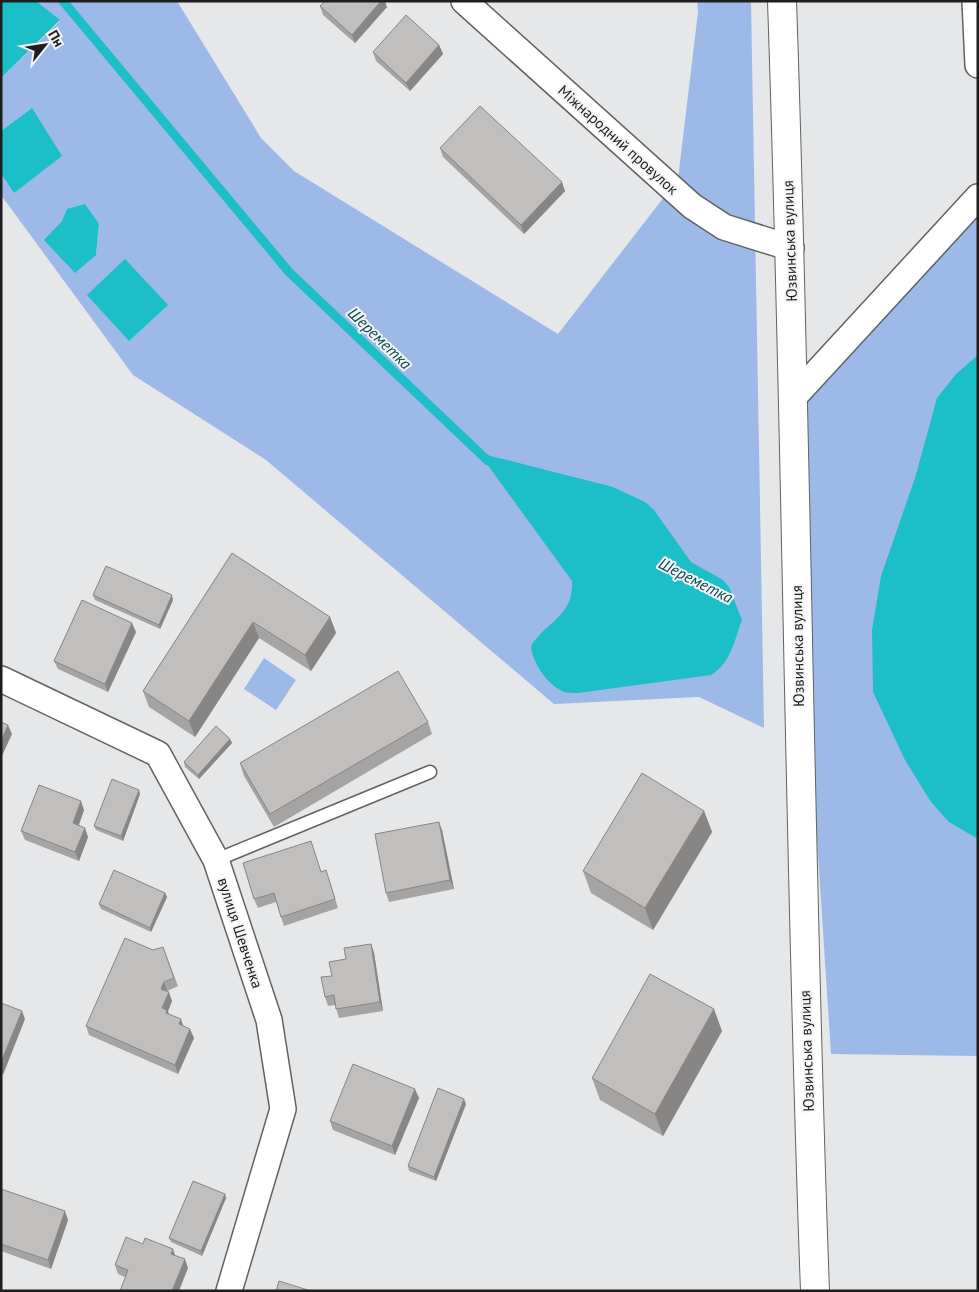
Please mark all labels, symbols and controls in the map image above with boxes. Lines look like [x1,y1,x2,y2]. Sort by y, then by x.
north arrow [20,20,70,70]
text: Пн [44,27,68,50]
street label: Міжнародний провулок [554,81,683,199]
street label: Юзвинська вулиця [778,180,801,302]
water label: Шереметка [344,303,416,373]
water label: Шереметка [656,553,737,607]
street label: Юзвинська вулиця [787,585,808,707]
street label: вулиця Шевченка [214,875,267,991]
street label: Юзвинська вулиця [795,990,818,1112]

